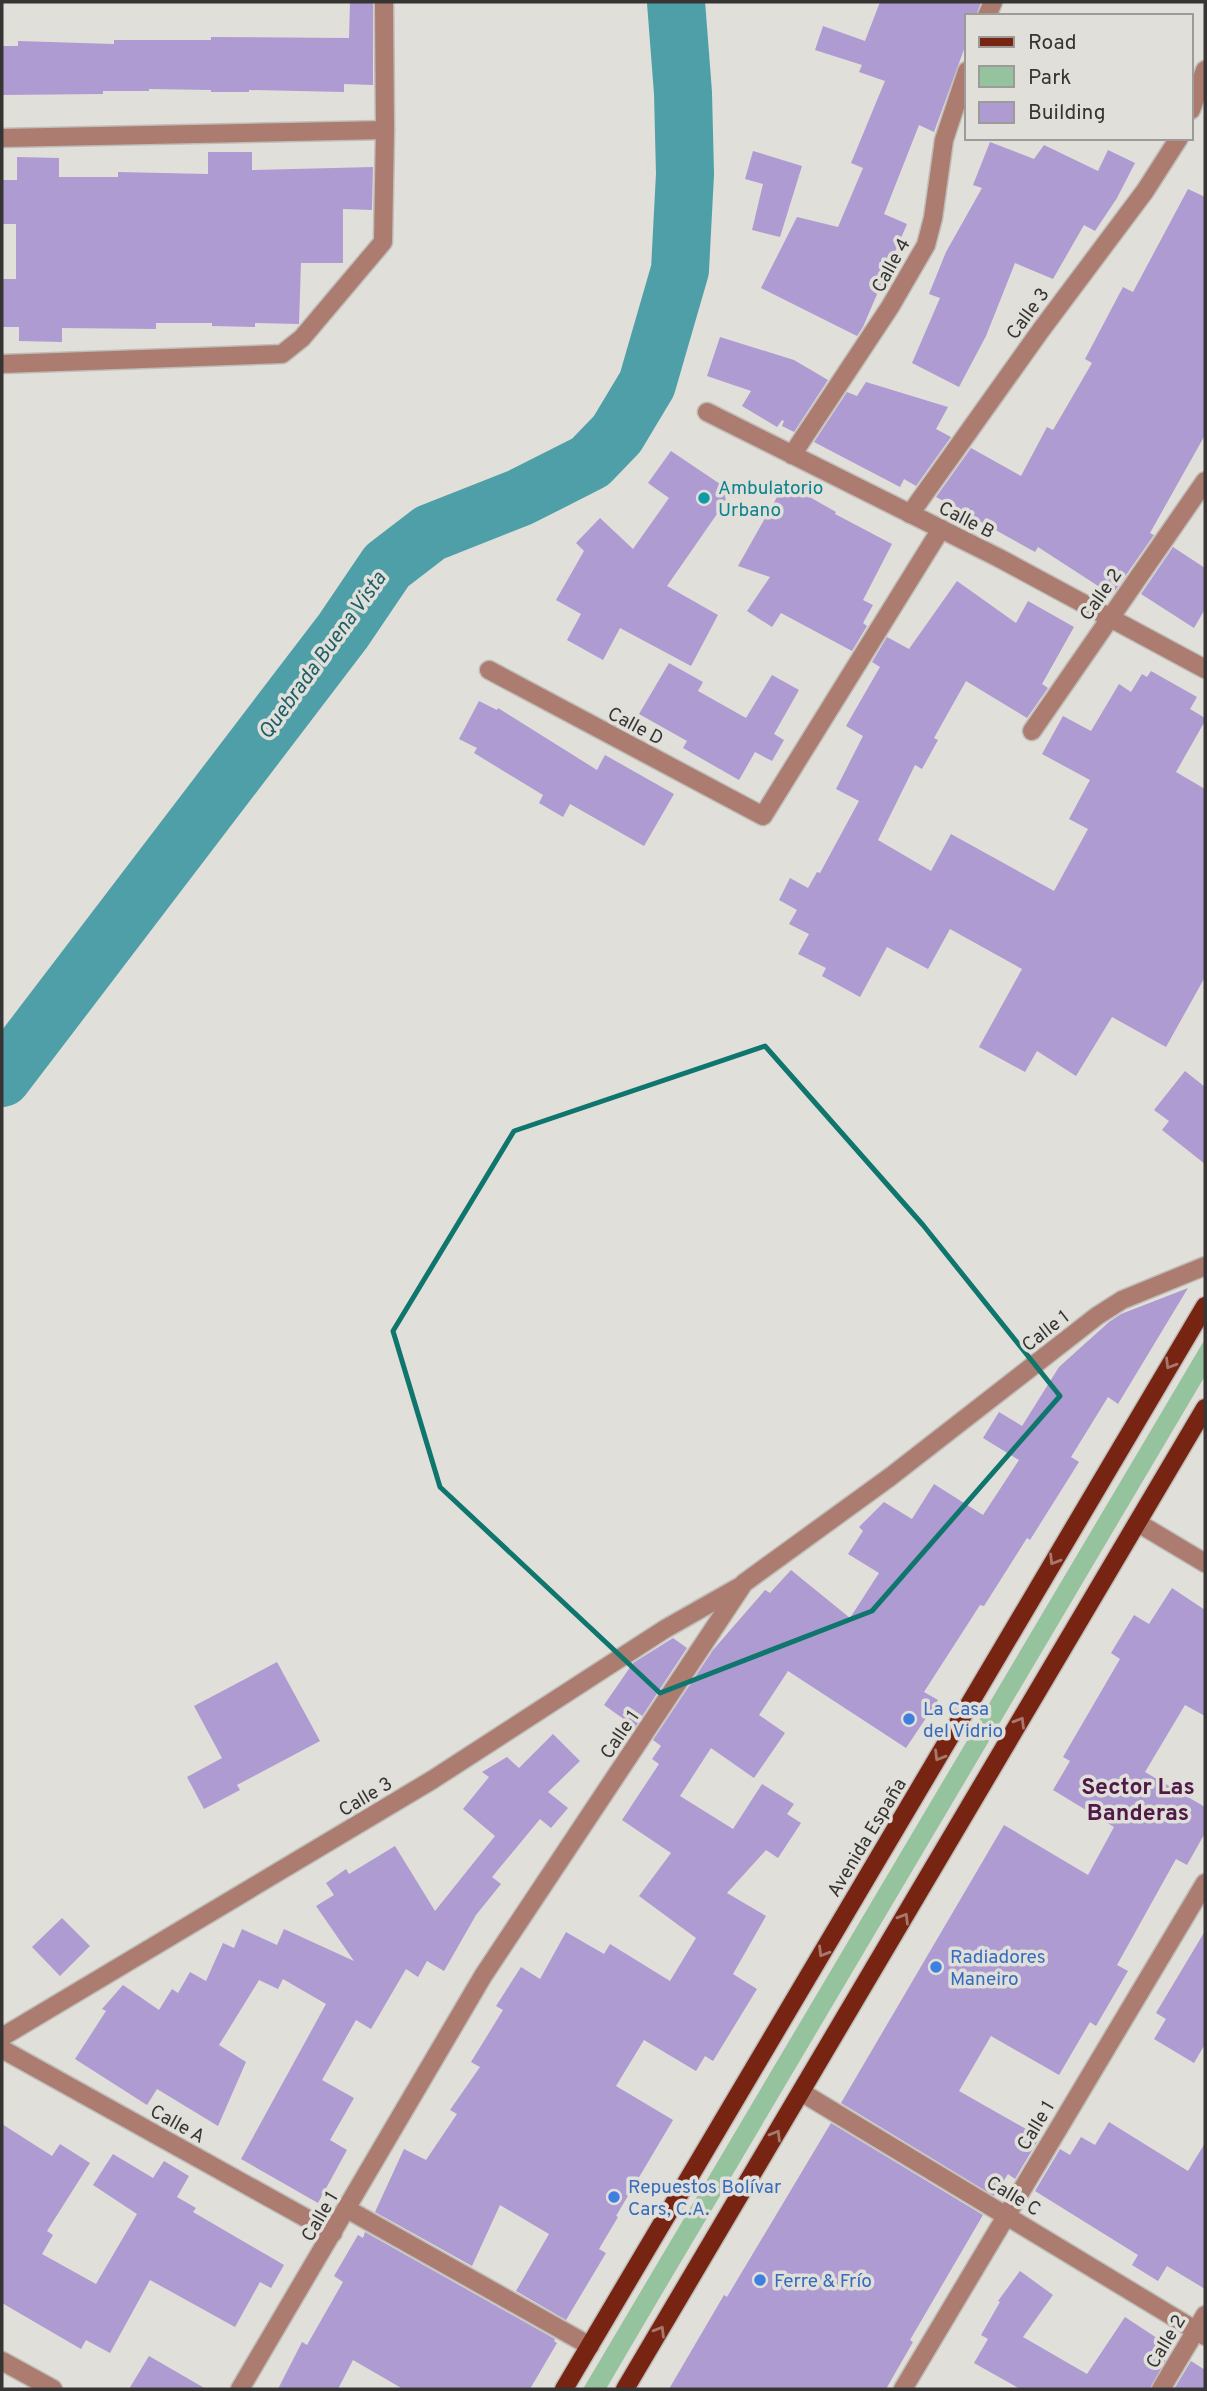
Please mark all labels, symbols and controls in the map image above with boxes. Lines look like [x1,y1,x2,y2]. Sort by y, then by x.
legend [965,14,1193,140]
text: Road [1028,30,1077,57]
text: Park [1028,65,1071,92]
text: Building [1028,100,1106,127]
street label: Calle 4 [867,234,916,297]
street label: Calle 3 [1002,284,1055,345]
place label: Ambulatorio Urbano [718,477,823,523]
marker: Ambulatorio Urbano [696,490,712,506]
street label: Calle B [934,497,998,545]
street label: Calle 2 [1075,564,1128,626]
water label: Quebrada Buena Vista [253,567,393,745]
street label: Calle D [603,702,667,751]
street label: Calle 1 [1018,1305,1075,1358]
one-way arrow [1166,1357,1179,1370]
one-way arrow [1050,1553,1063,1566]
place label: La Casa del Vidrio [923,1698,1003,1744]
street label: Calle 1 [596,1706,646,1764]
marker: La Casa del Vidrio [901,1711,917,1727]
one-way arrow [1012,1717,1025,1729]
one-way arrow [934,1748,947,1761]
street label: Calle 3 [335,1772,397,1823]
street label: Avenida España [823,1774,913,1902]
district label: Sector Las Banderas [1081,1774,1195,1829]
one-way arrow [896,1912,909,1925]
one-way arrow [818,1944,831,1957]
place label: Radiadores Maneiro [950,1946,1046,1992]
marker: Radiadores Maneiro [928,1959,944,1975]
street label: Calle 1 [1013,2097,1061,2155]
street label: Calle A [145,2100,209,2150]
one-way arrow [768,2129,781,2142]
street label: Calle C [981,2171,1045,2222]
place label: Repuestos Bolívar Cars, C.A. [628,2176,782,2222]
street label: Calle 1 [297,2188,345,2246]
marker: Repuestos Bolívar Cars, C.A. [606,2189,622,2205]
place label: Ferre & Frío [774,2270,872,2294]
marker: Ferre & Frío [752,2272,768,2288]
street label: Calle 2 [1141,2311,1192,2373]
one-way arrow [652,2325,665,2338]

